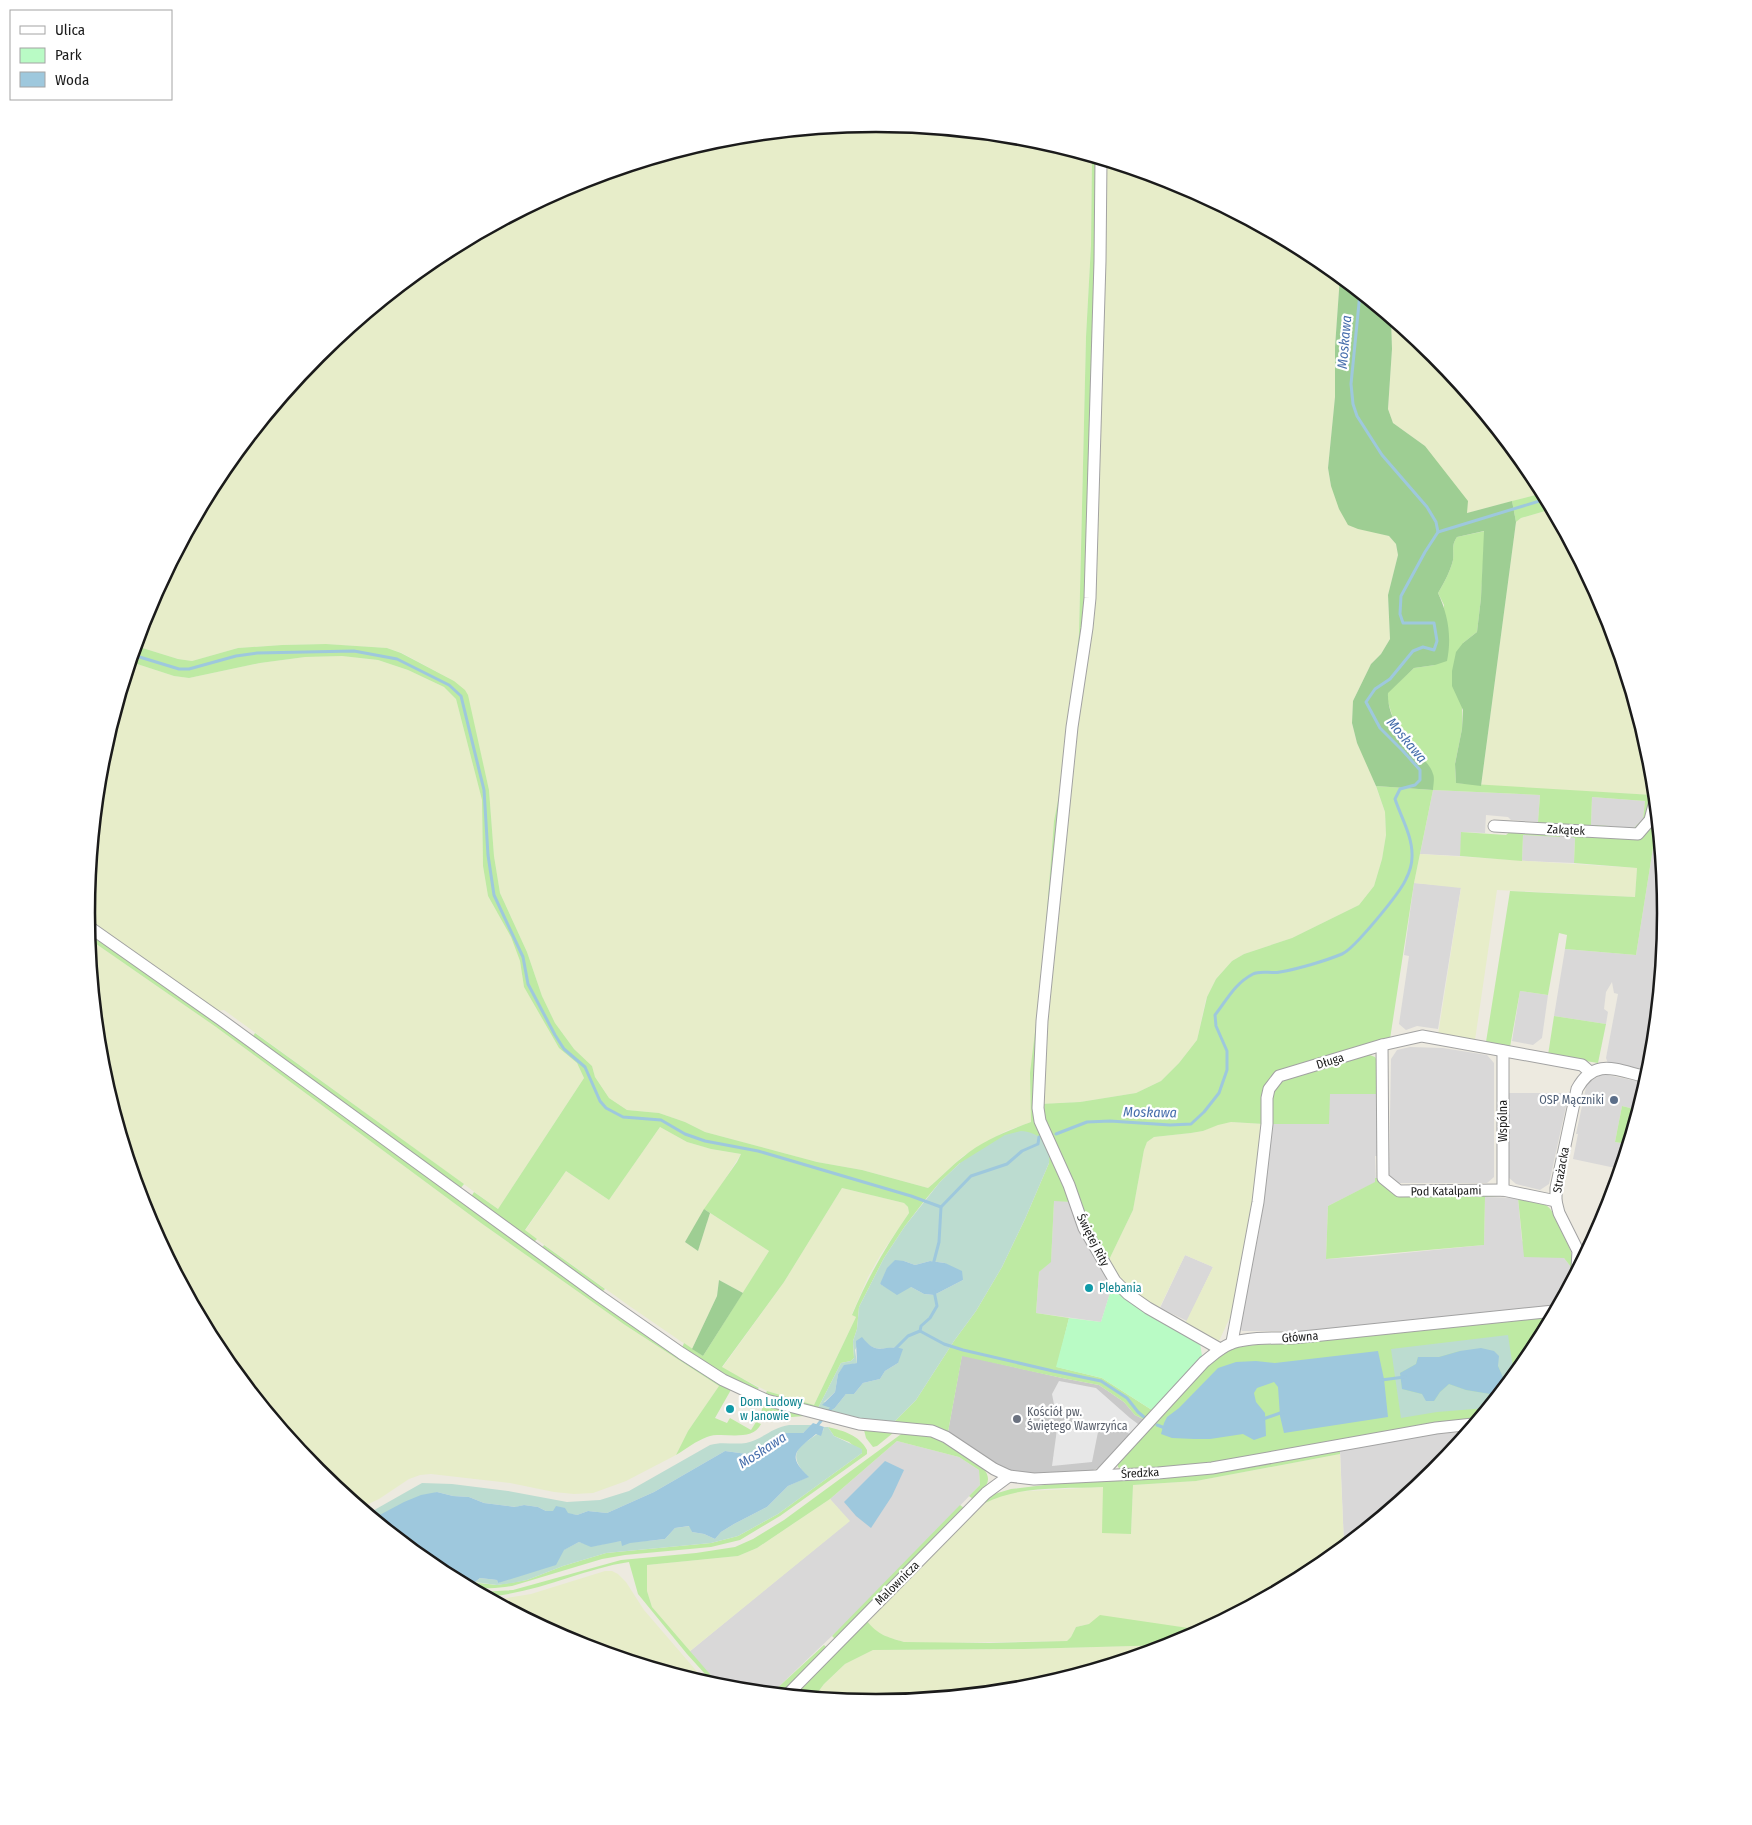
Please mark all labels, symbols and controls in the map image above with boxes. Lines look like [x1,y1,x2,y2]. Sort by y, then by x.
legend [10,10,172,100]
text: Ulica [55,21,85,39]
text: Park [55,46,82,64]
text: Woda [55,71,89,89]
water label: Moskawa [1334,315,1355,370]
water label: Moskawa [1383,714,1430,766]
street label: Zakątek [1547,822,1586,838]
street label: Długa [1315,1050,1346,1072]
place label: OSP Mączniki [1539,1093,1604,1107]
marker: OSP Mączniki [1608,1094,1620,1106]
street label: Wspólna [1496,1100,1510,1142]
water label: Moskawa [1123,1104,1177,1121]
street label: Strażacka [1550,1146,1572,1194]
street label: Pod Katalpami [1410,1183,1482,1199]
street label: Świętej Rity [1074,1211,1113,1269]
place label: Plebania [1099,1281,1142,1295]
marker: Plebania [1083,1282,1095,1294]
street label: Główna [1281,1329,1319,1345]
place label: Dom Ludowy w Janowie [740,1395,803,1423]
marker: Dom Ludowy w Janowie [724,1403,736,1415]
place label: Kościół pw. Świętego Wawrzyńca [1027,1405,1128,1433]
marker: Kościół pw. Świętego Wawrzyńca [1011,1413,1023,1425]
water label: Moskawa [735,1429,789,1472]
street label: Średzka [1121,1464,1160,1481]
street label: Malownicza [872,1558,922,1608]

